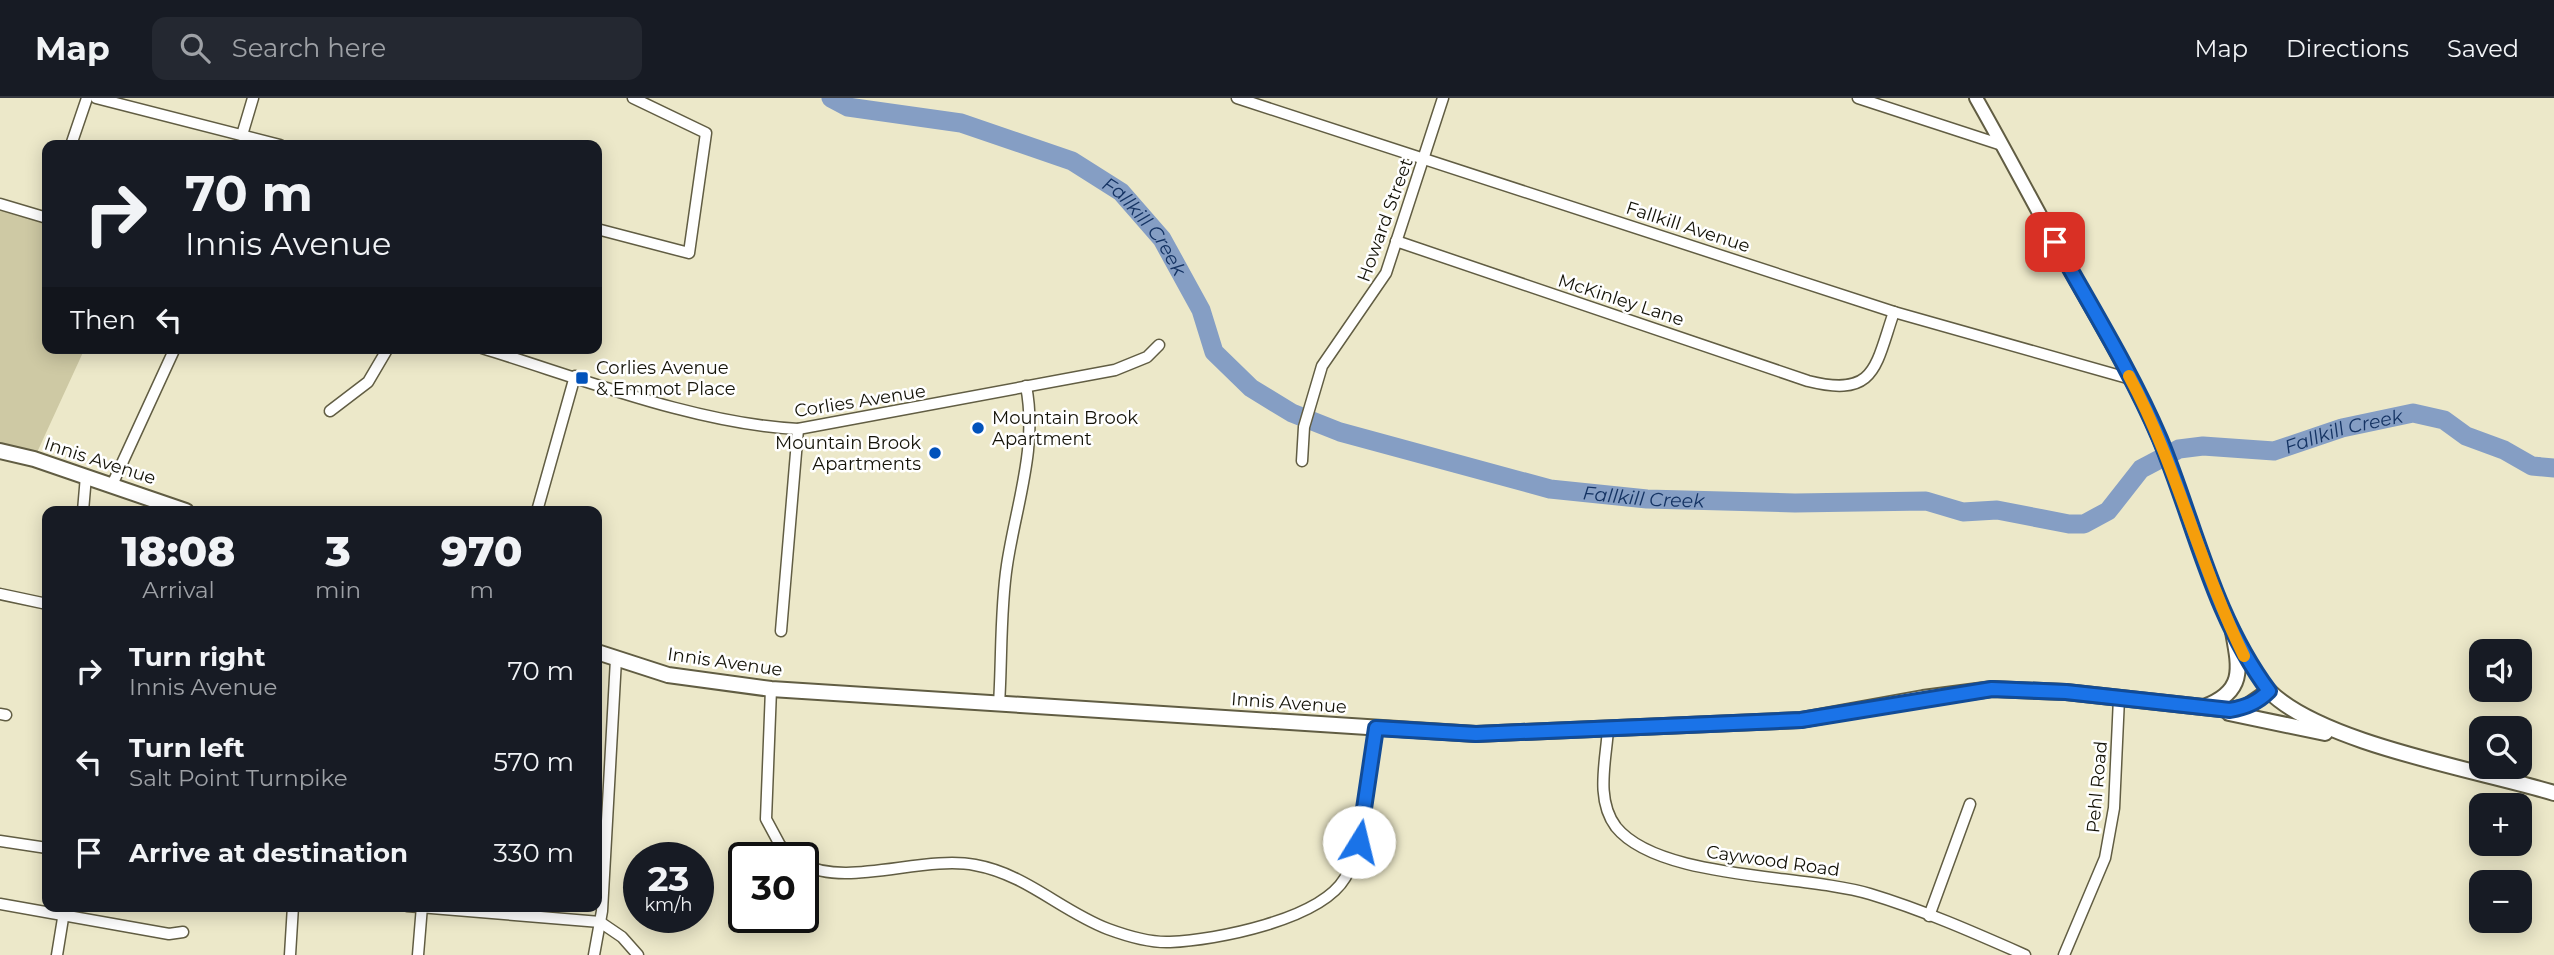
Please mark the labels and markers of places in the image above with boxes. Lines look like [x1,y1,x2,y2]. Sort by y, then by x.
pin [2025,212,2085,272]
place label: Corlies Avenue & Emmot Place [596,357,736,400]
marker: Corlies Avenue & Emmot Place [574,370,590,386]
place label: Mountain Brook Apartment [992,407,1138,450]
marker: Mountain Brook Apartment [970,420,986,436]
place label: Mountain Brook Apartments [775,432,921,475]
marker: Mountain Brook Apartments [927,445,943,461]

